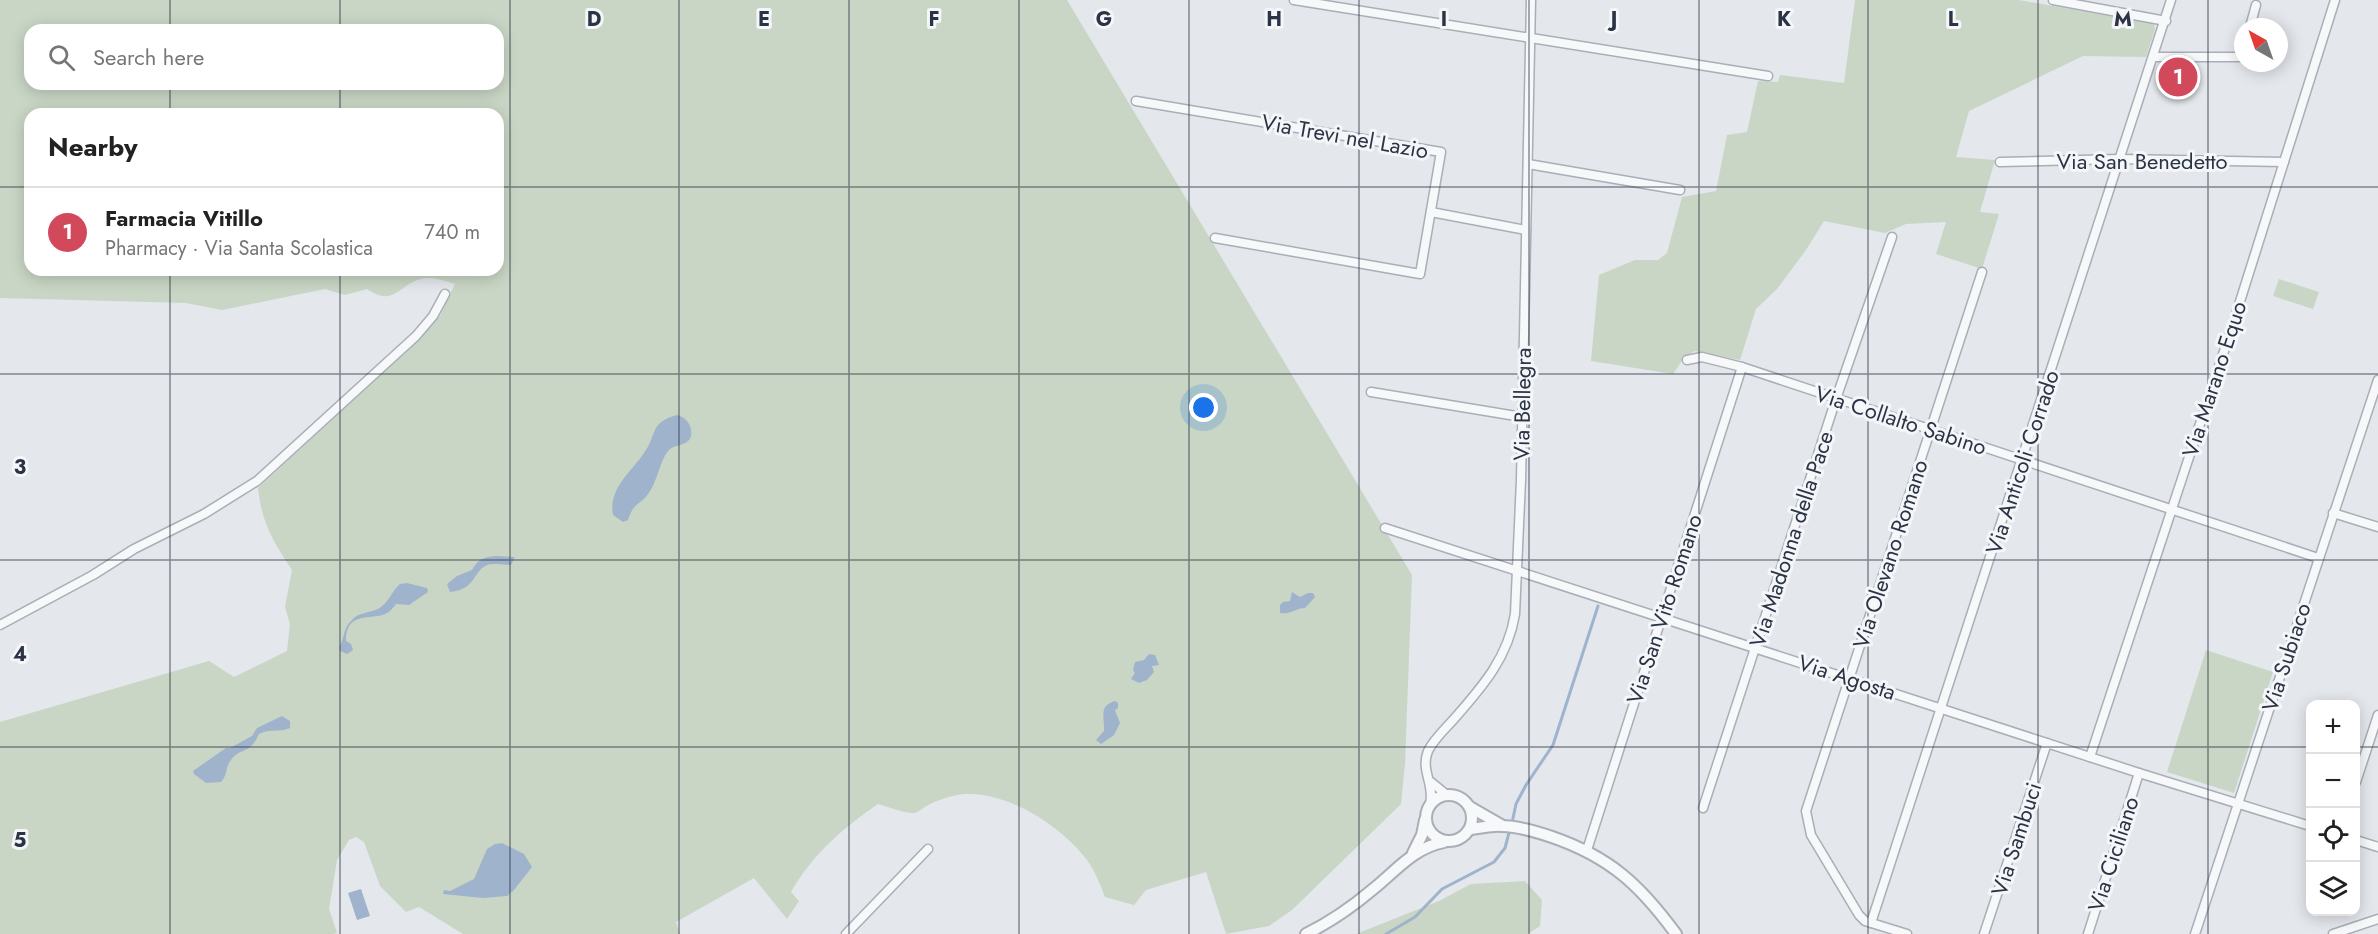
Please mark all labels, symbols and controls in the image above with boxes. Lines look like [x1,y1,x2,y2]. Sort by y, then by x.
text: D [587,5,601,34]
text: E [758,5,770,34]
text: F [928,5,940,34]
text: G [1096,5,1112,34]
text: H [1266,5,1282,34]
text: I [1441,5,1447,34]
text: J [1607,5,1617,34]
text: K [1777,5,1791,34]
text: L [1948,5,1959,34]
text: M [2114,5,2132,34]
north arrow [2234,18,2288,72]
search box [24,24,504,90]
icon: search [45,41,78,74]
text: Search here [93,41,204,73]
pin: 1 [2158,54,2198,100]
street label: Via Trevi nel Lazio [1259,106,1431,166]
text: Nearby [48,128,137,166]
street label: Via San Benedetto [2056,145,2228,177]
text: Farmacia Vitillo [105,202,263,234]
text: 1 [62,218,73,247]
text: 740 m [424,218,480,247]
text: Pharmacy · Via Santa Scolastica [105,234,373,263]
street label: Via Marano Equo [2174,297,2254,461]
street label: Via Bellegra [1505,347,1539,461]
street label: Via Anticoli Corrado [1977,366,2067,558]
street label: Via Collalto Sabino [1811,377,1991,463]
your location [1189,393,1218,422]
street label: Via Madonna della Pace [1741,427,1841,651]
text: 3 [14,453,26,482]
street label: Via Olevano Romano [1844,455,1936,653]
street label: Via San Vito Romano [1618,510,1710,708]
street label: Via Subiaco [2253,599,2319,715]
text: 4 [13,640,27,669]
street label: Via Agosta [1794,646,1900,708]
map controls [2306,700,2360,916]
button: + [2306,700,2360,754]
button: − [2306,754,2360,808]
street label: Via Sambuci [1983,778,2049,900]
street label: Via Ciciliano [2079,792,2147,916]
button: locate [2306,808,2360,862]
text: 5 [14,826,27,855]
button: layers [2306,862,2360,916]

